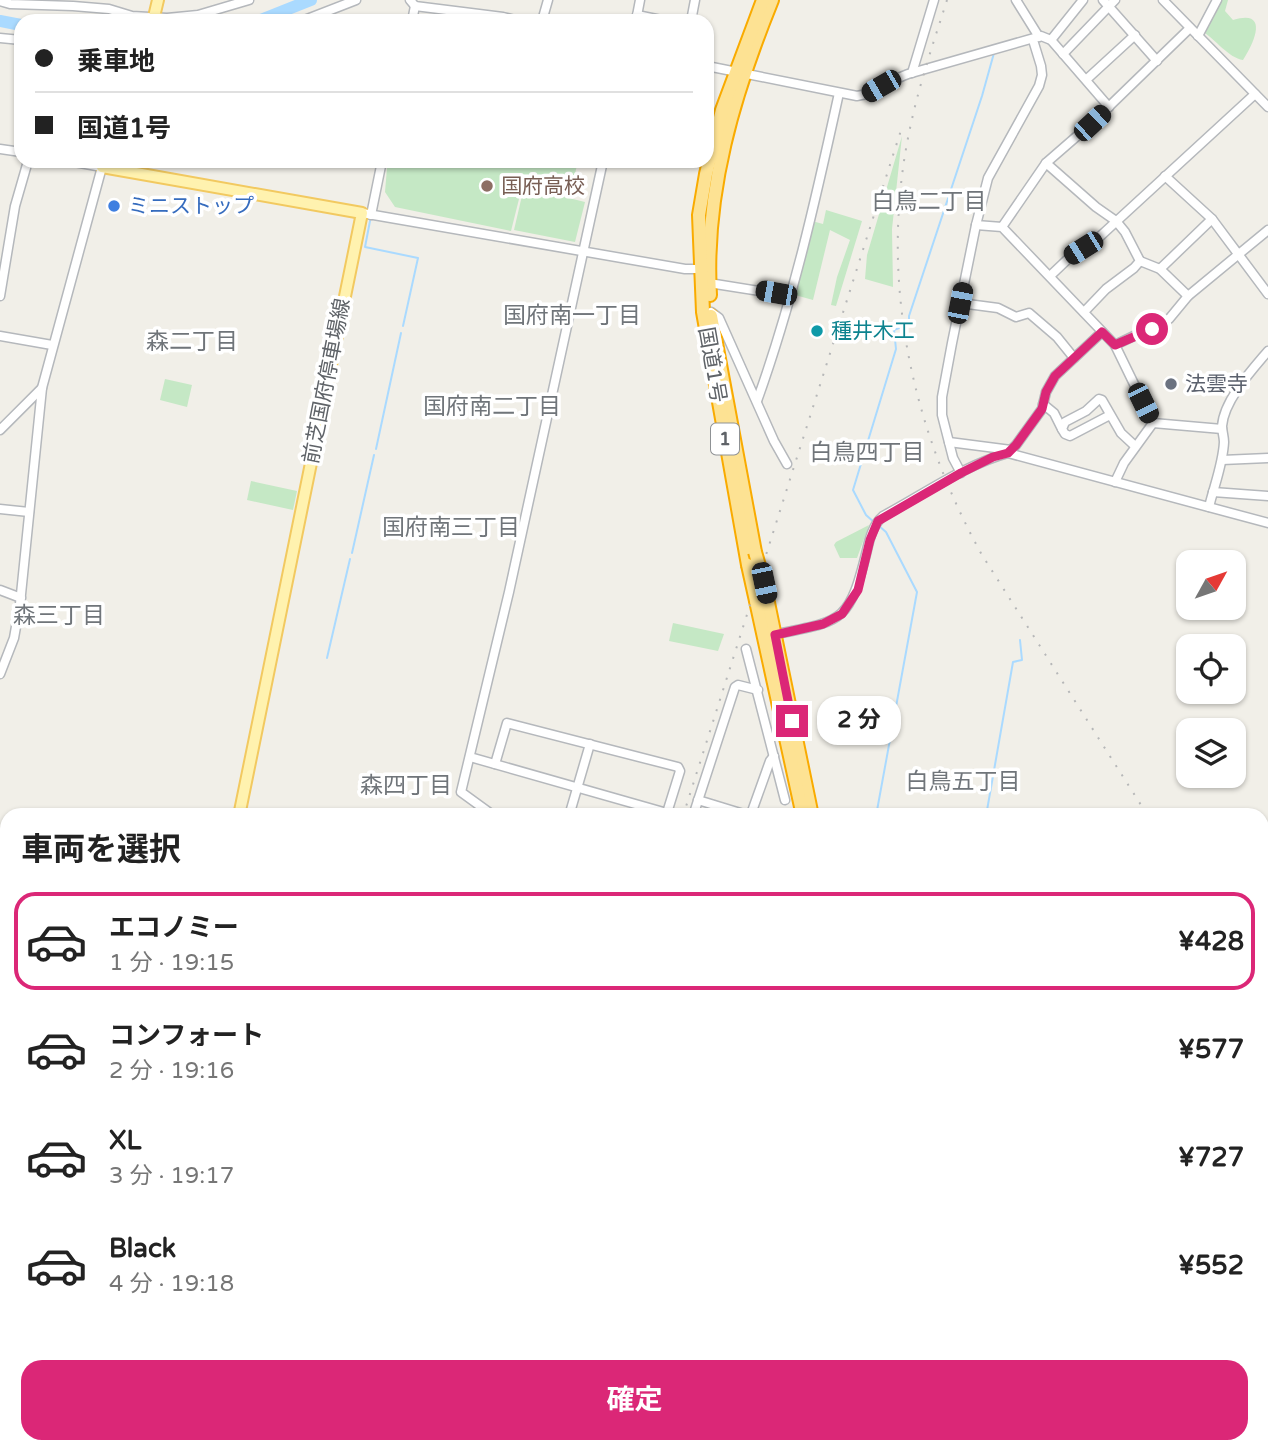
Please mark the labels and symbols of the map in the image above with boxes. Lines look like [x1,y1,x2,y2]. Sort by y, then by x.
car [858,66,905,106]
car [1070,101,1115,145]
place label: 国府高校 [501,174,585,199]
marker: 国府高校 [479,178,495,194]
district label: 白鳥二丁目 [872,188,987,216]
place label: ミニストップ [128,194,254,219]
marker: ミニストップ [106,198,122,214]
car [1060,228,1107,268]
car [754,279,799,307]
car [946,280,975,326]
street label: 前芝国府停車場線 [299,296,355,466]
district label: 国府南一丁目 [503,302,641,330]
route start [1136,313,1168,345]
place label: 種井木工 [831,319,915,344]
marker: 種井木工 [809,323,825,339]
street label: 国道1号 [693,325,731,405]
district label: 森二丁目 [146,328,238,356]
place label: 法雲寺 [1185,372,1248,397]
marker: 法雲寺 [1163,376,1179,392]
car [1125,380,1162,426]
district label: 国府南二丁目 [423,393,561,421]
road number: 1 [711,424,739,454]
district label: 白鳥四丁目 [810,439,925,467]
district label: 国府南三丁目 [382,514,520,542]
north arrow [1176,550,1246,620]
car [750,560,779,606]
district label: 森三丁目 [13,602,105,630]
callout: 2 分 [816,696,900,746]
route end [776,705,808,737]
district label: 白鳥五丁目 [906,768,1021,796]
district label: 森四丁目 [360,772,452,800]

